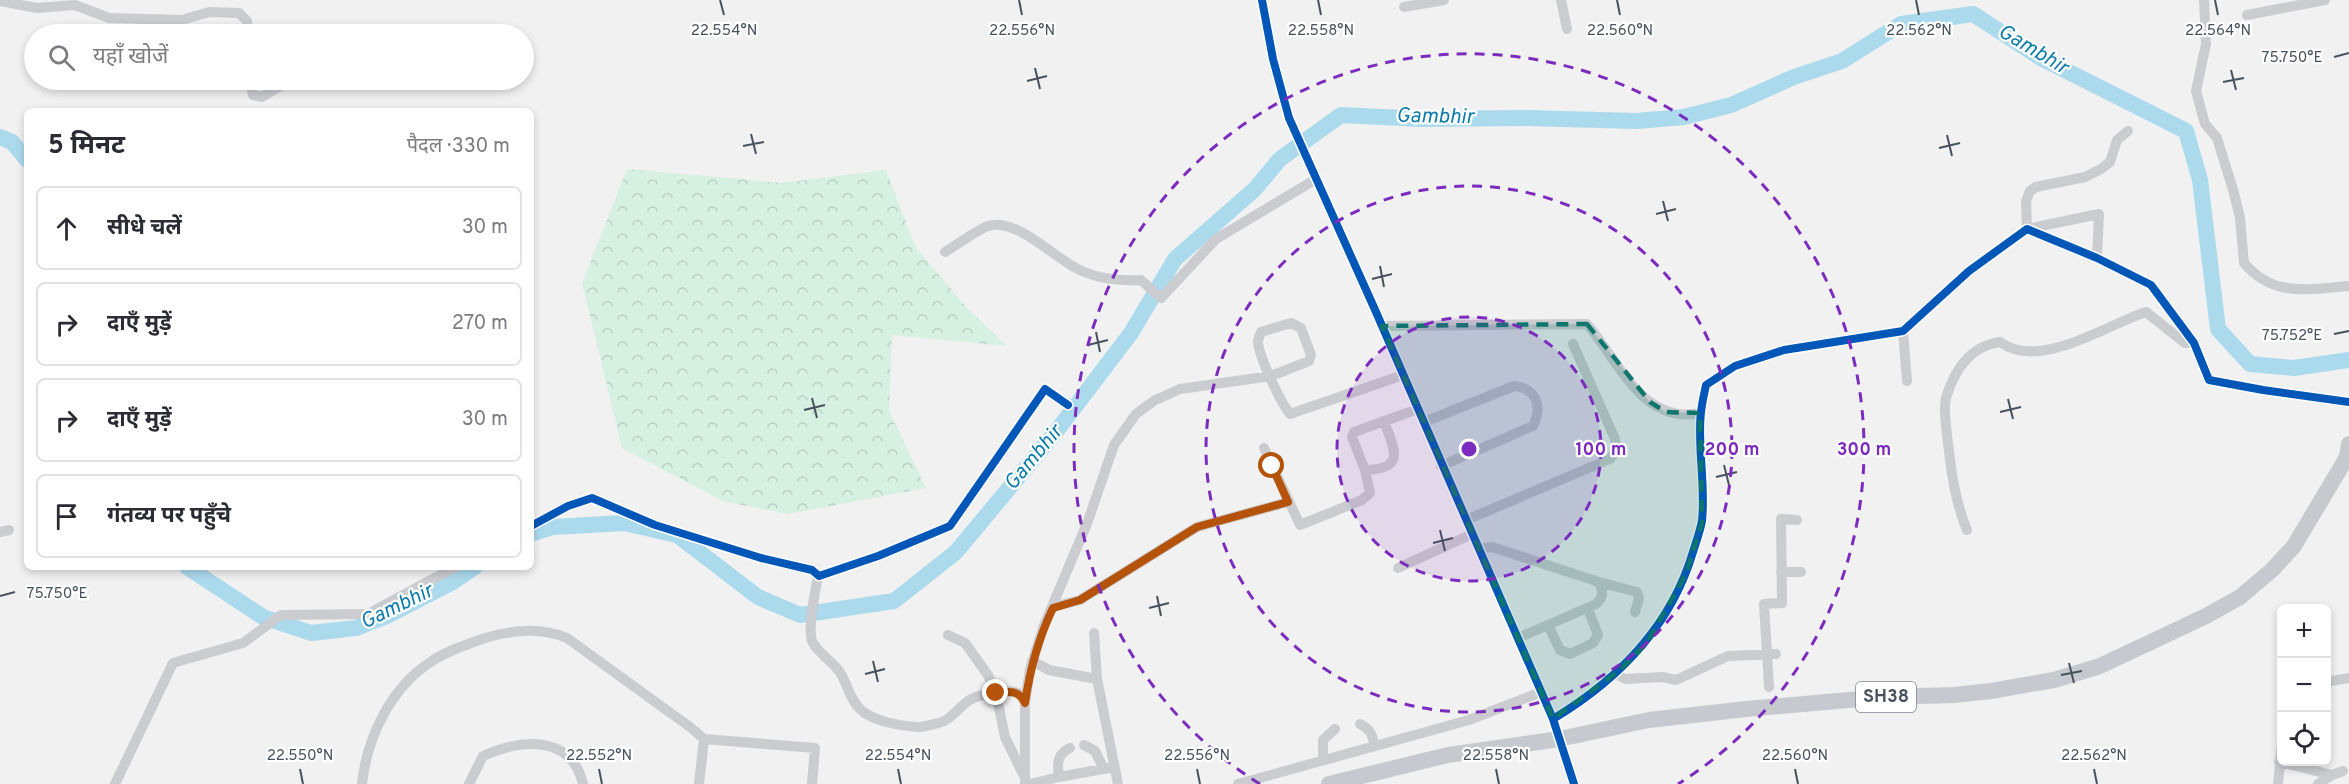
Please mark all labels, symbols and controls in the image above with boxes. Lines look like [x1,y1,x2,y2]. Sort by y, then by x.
water label: Gambhir [1993,18,2075,83]
text: 22.554°N [691,22,757,41]
text: 22.556°N [989,22,1055,41]
text: 22.558°N [1288,22,1354,41]
text: 22.560°N [1587,22,1653,41]
text: 22.562°N [1886,22,1952,41]
text: 22.564°N [2185,22,2251,41]
search box [24,24,534,90]
icon: search [45,41,78,74]
text: यहाँ खोजें [93,44,168,71]
text: 75.750°E [2262,49,2322,68]
water label: Gambhir [1396,103,1476,131]
text: 5 मिनट [48,130,125,163]
text: पैदल · 330 m [407,134,510,160]
icon: ahead [50,212,83,245]
text: सीधे चलें [107,215,182,242]
text: 30 m [462,215,508,241]
icon: right [50,308,83,341]
text: दाएँ मुड़ें [107,311,172,338]
text: 270 m [452,311,508,337]
text: 75.752°E [2262,327,2322,346]
icon: right [50,404,83,437]
text: दाएँ मुड़ें [107,407,172,434]
text: 30 m [462,407,508,433]
water label: Gambhir [999,418,1071,496]
centre of rings [1459,439,1479,459]
text: 100 m [1575,439,1627,462]
text: 200 m [1704,439,1760,462]
text: 300 m [1837,439,1891,462]
route start [1258,452,1284,478]
icon: arrive [50,500,83,533]
text: गंतव्य पर पहुँचे [107,503,231,530]
water label: Gambhir [356,577,440,636]
text: 75.750°E [27,585,87,604]
map controls [2277,604,2331,766]
button: + [2277,604,2331,658]
button: − [2277,658,2331,712]
route end [982,679,1008,705]
road number: SH38 [1856,682,1916,712]
button: locate [2277,712,2331,766]
text: 22.550°N [267,747,333,766]
text: 22.552°N [566,747,632,766]
text: 22.554°N [865,747,931,766]
text: 22.556°N [1164,747,1230,766]
text: 22.558°N [1463,747,1529,766]
text: 22.560°N [1762,747,1828,766]
text: 22.562°N [2061,747,2127,766]

